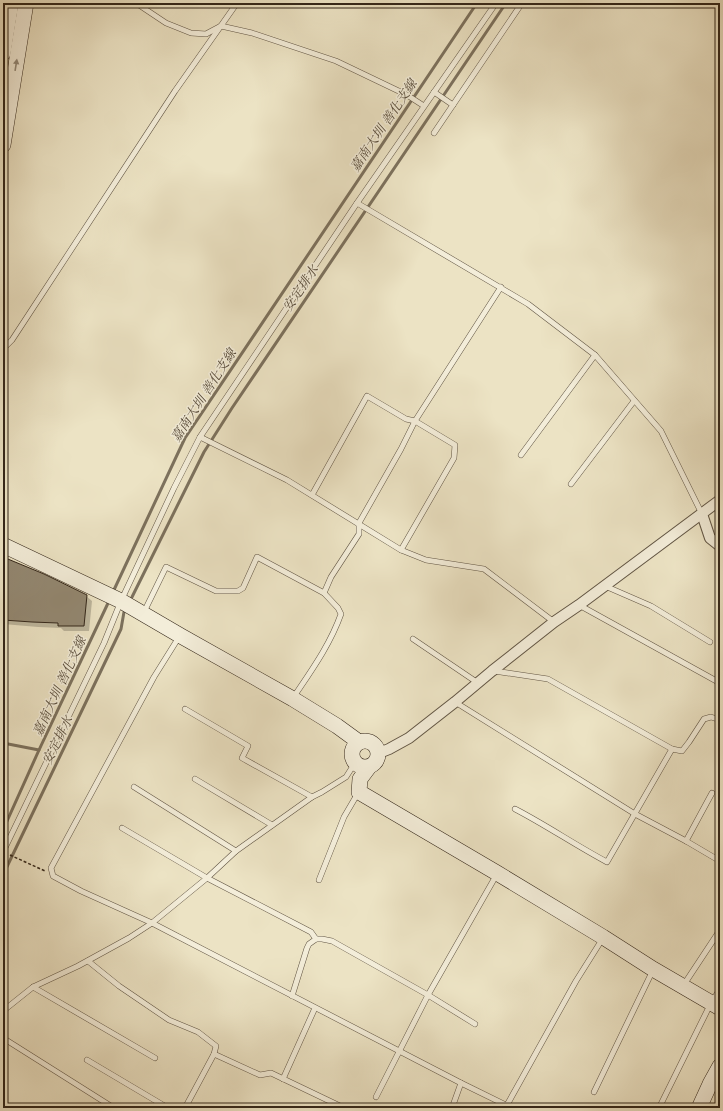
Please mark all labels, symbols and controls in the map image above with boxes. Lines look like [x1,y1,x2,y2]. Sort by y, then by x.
one-way arrow [13,59,19,71]
water label: 嘉南大圳 善化支線 [348,75,421,174]
water label: 安定排水 [280,261,322,314]
water label: 嘉南大圳 善化支線 [169,345,240,444]
water label: 嘉南大圳 善化支線 [31,633,90,738]
water label: 安定排水 [40,712,76,767]

